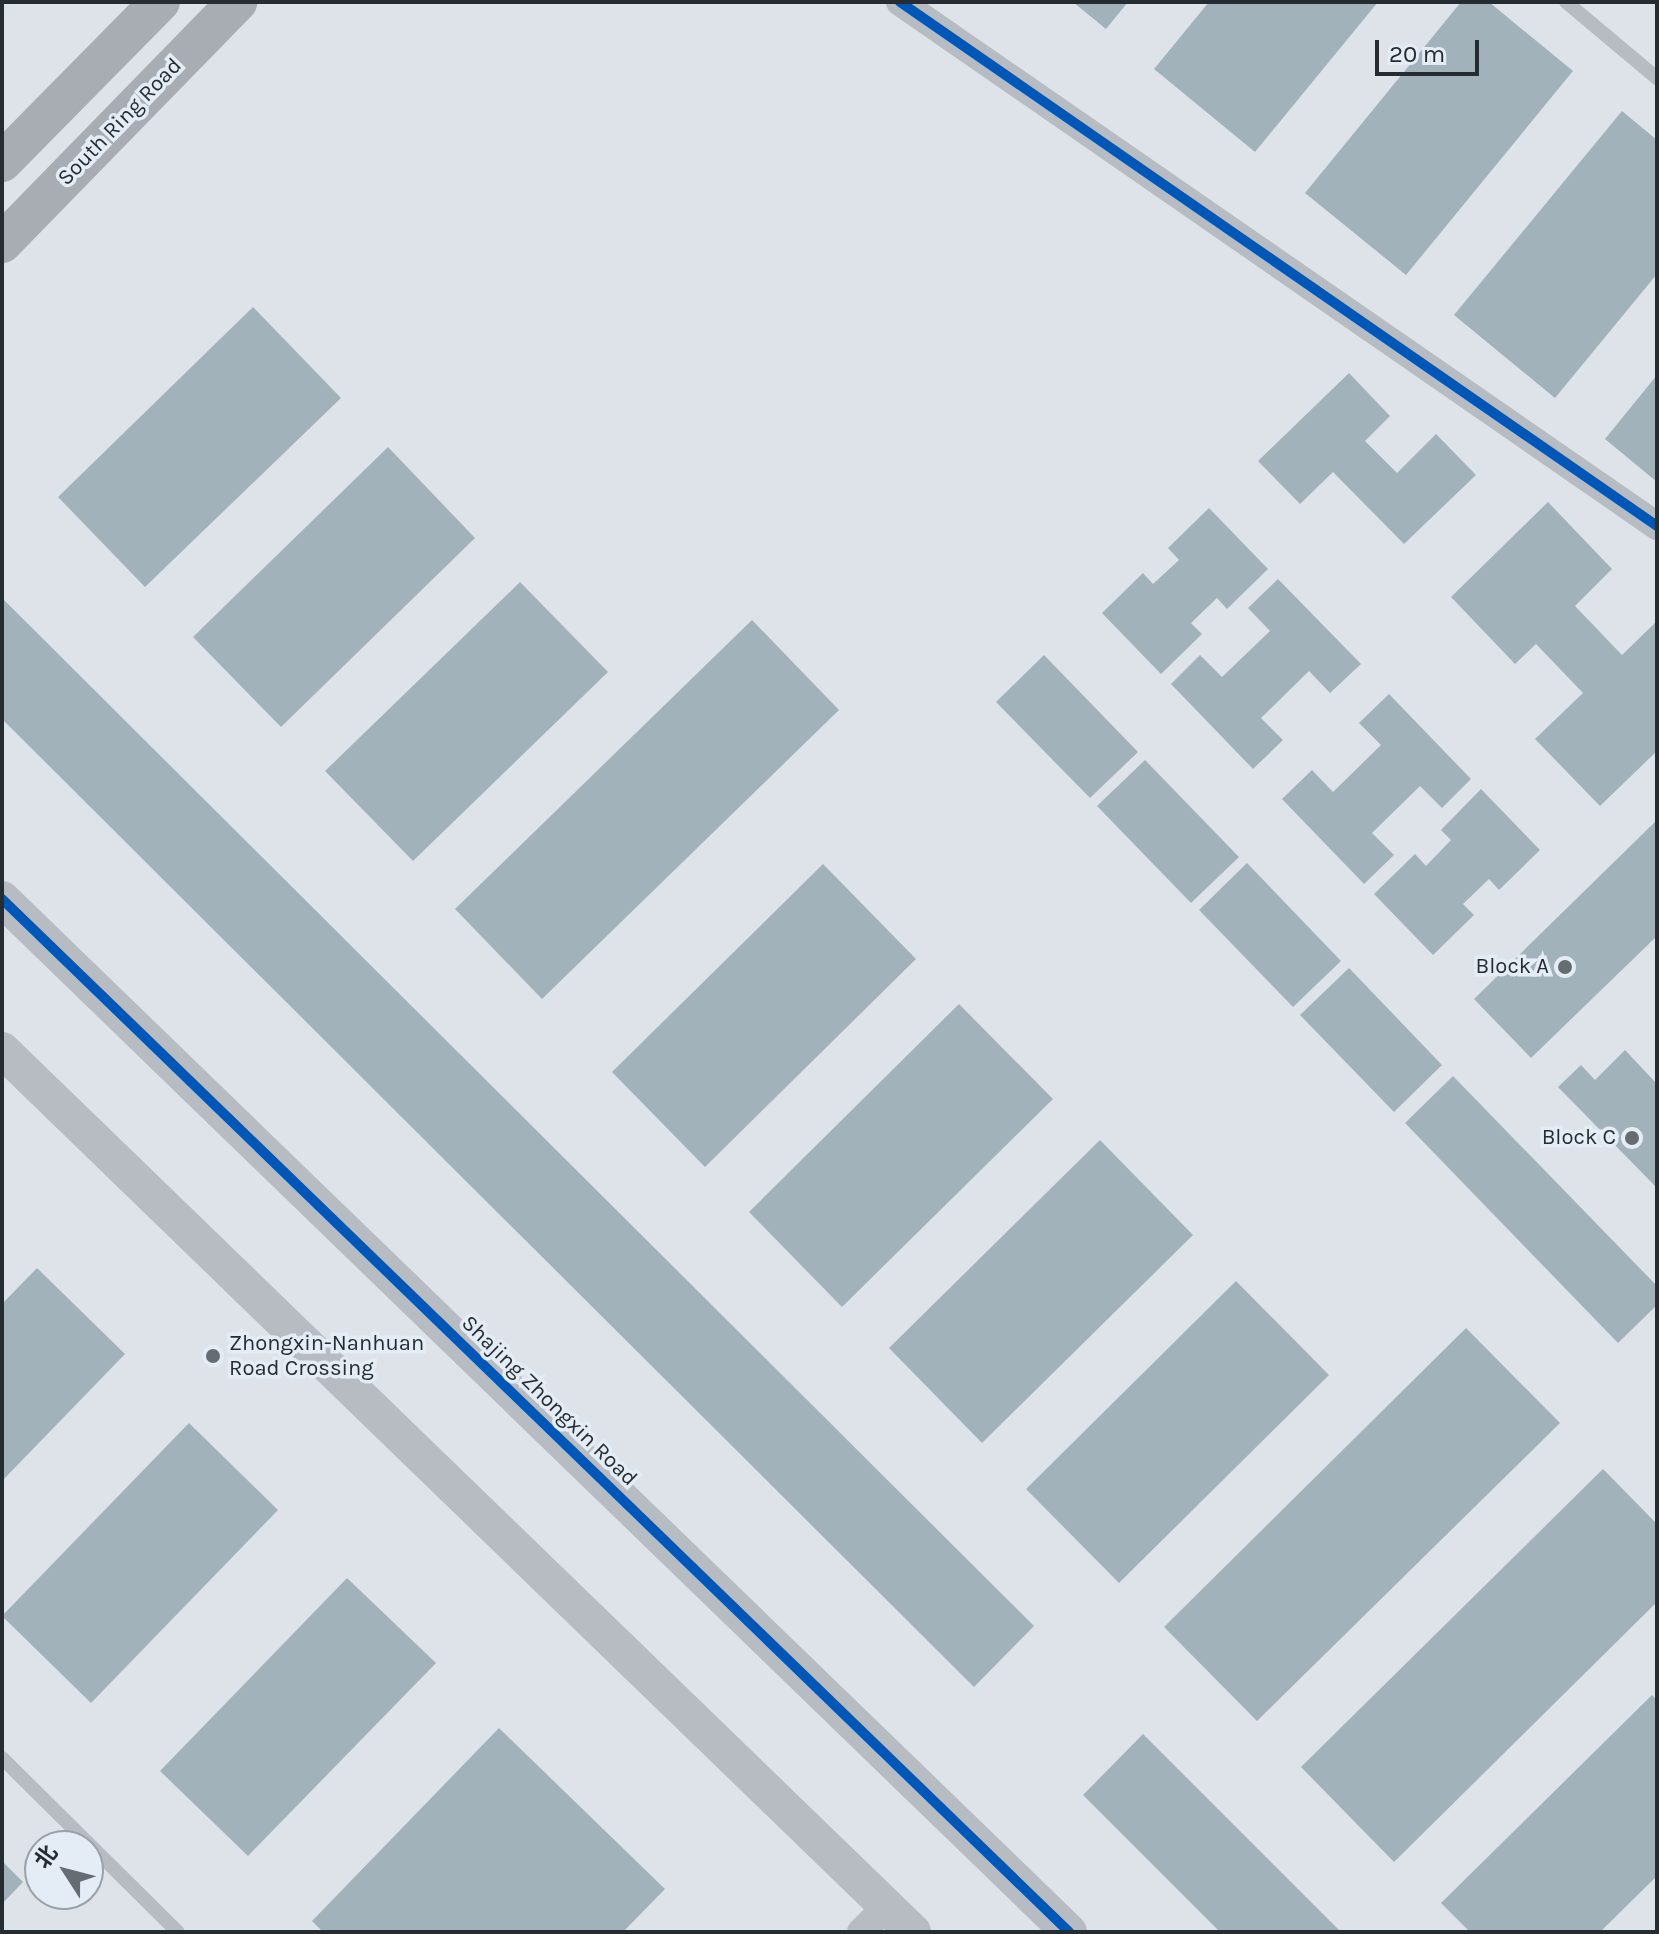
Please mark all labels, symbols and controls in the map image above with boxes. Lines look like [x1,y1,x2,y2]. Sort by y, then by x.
scale bar [1379,24,1483,74]
text: 20 m [1389,40,1445,68]
street label: South Ring Road [52,53,188,191]
place label: Block A [1476,954,1549,980]
marker: Block A [1556,958,1574,976]
place label: Block C [1542,1125,1616,1151]
marker: Block C [1623,1129,1641,1147]
street label: Shajing Zhongxin Road [456,1310,642,1492]
place label: Zhongxin-Nanhuan Road Crossing [229,1330,424,1382]
marker: Zhongxin-Nanhuan Road Crossing [204,1347,222,1365]
north arrow [24,1830,104,1910]
text: 北 [29,1841,63,1874]

